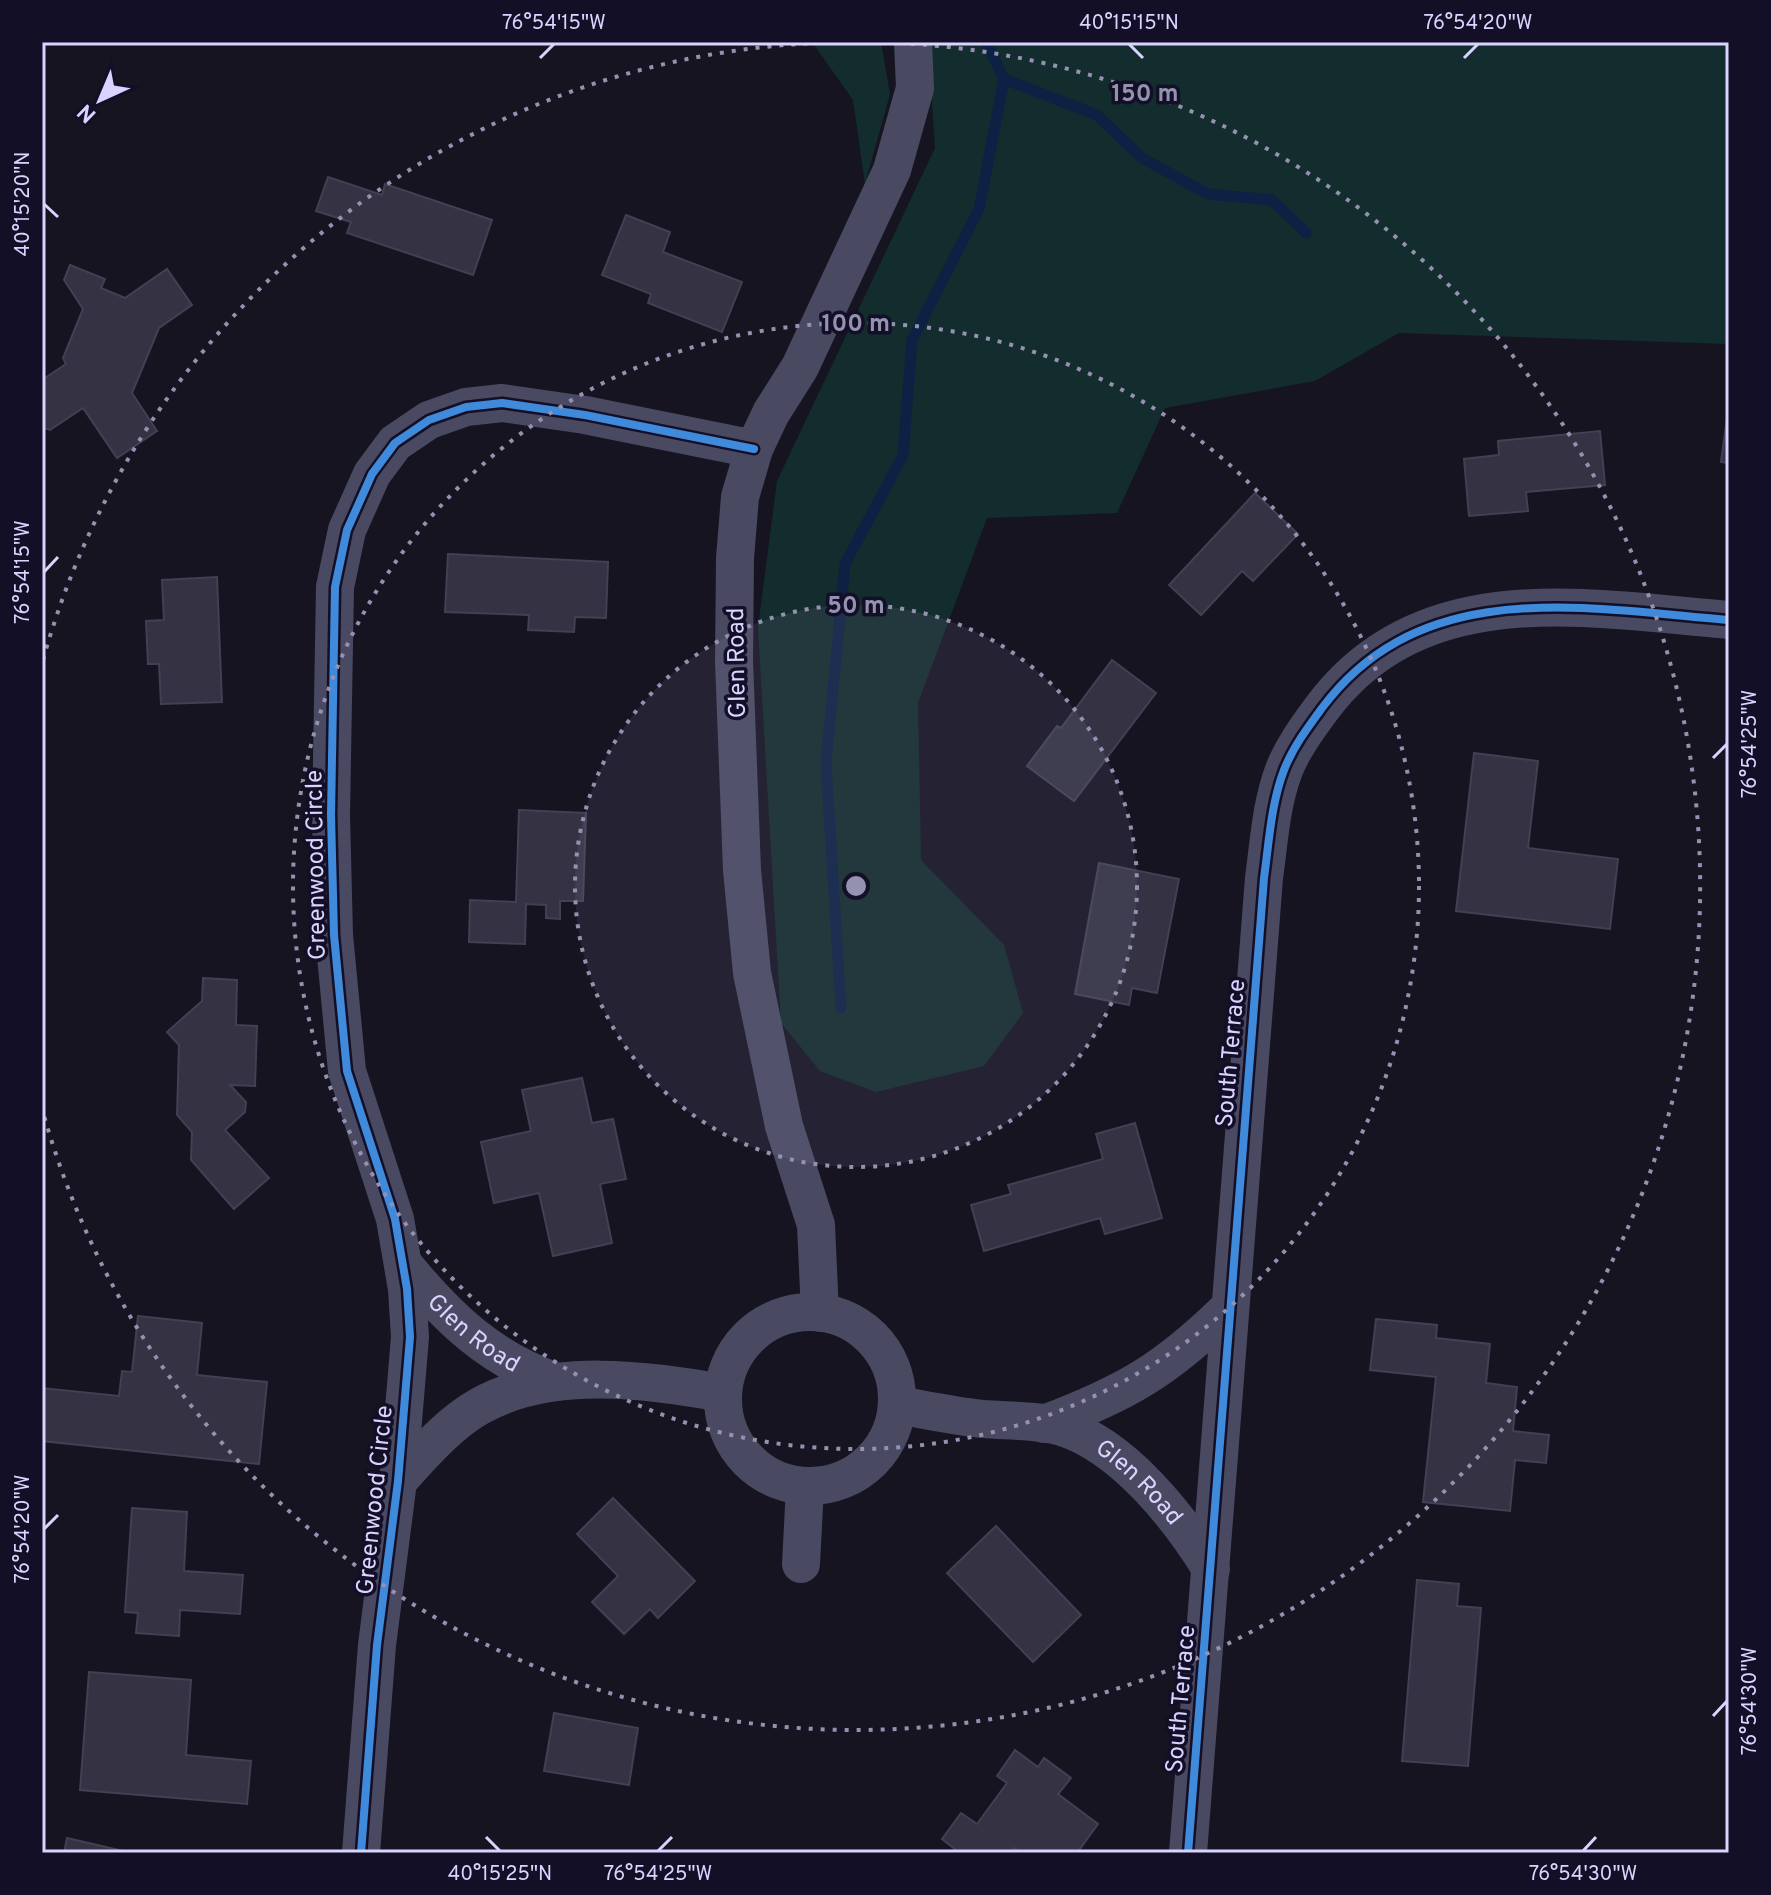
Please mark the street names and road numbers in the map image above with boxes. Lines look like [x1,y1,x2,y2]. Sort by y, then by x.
street label: Glen Road [722,607,754,719]
street label: Greenwood Circle [300,770,334,960]
street label: South Terrace [1211,978,1253,1129]
street label: Glen Road [420,1288,525,1381]
street label: Greenwood Circle [351,1404,401,1596]
street label: Glen Road [1089,1434,1188,1532]
street label: South Terrace [1161,1624,1203,1775]

